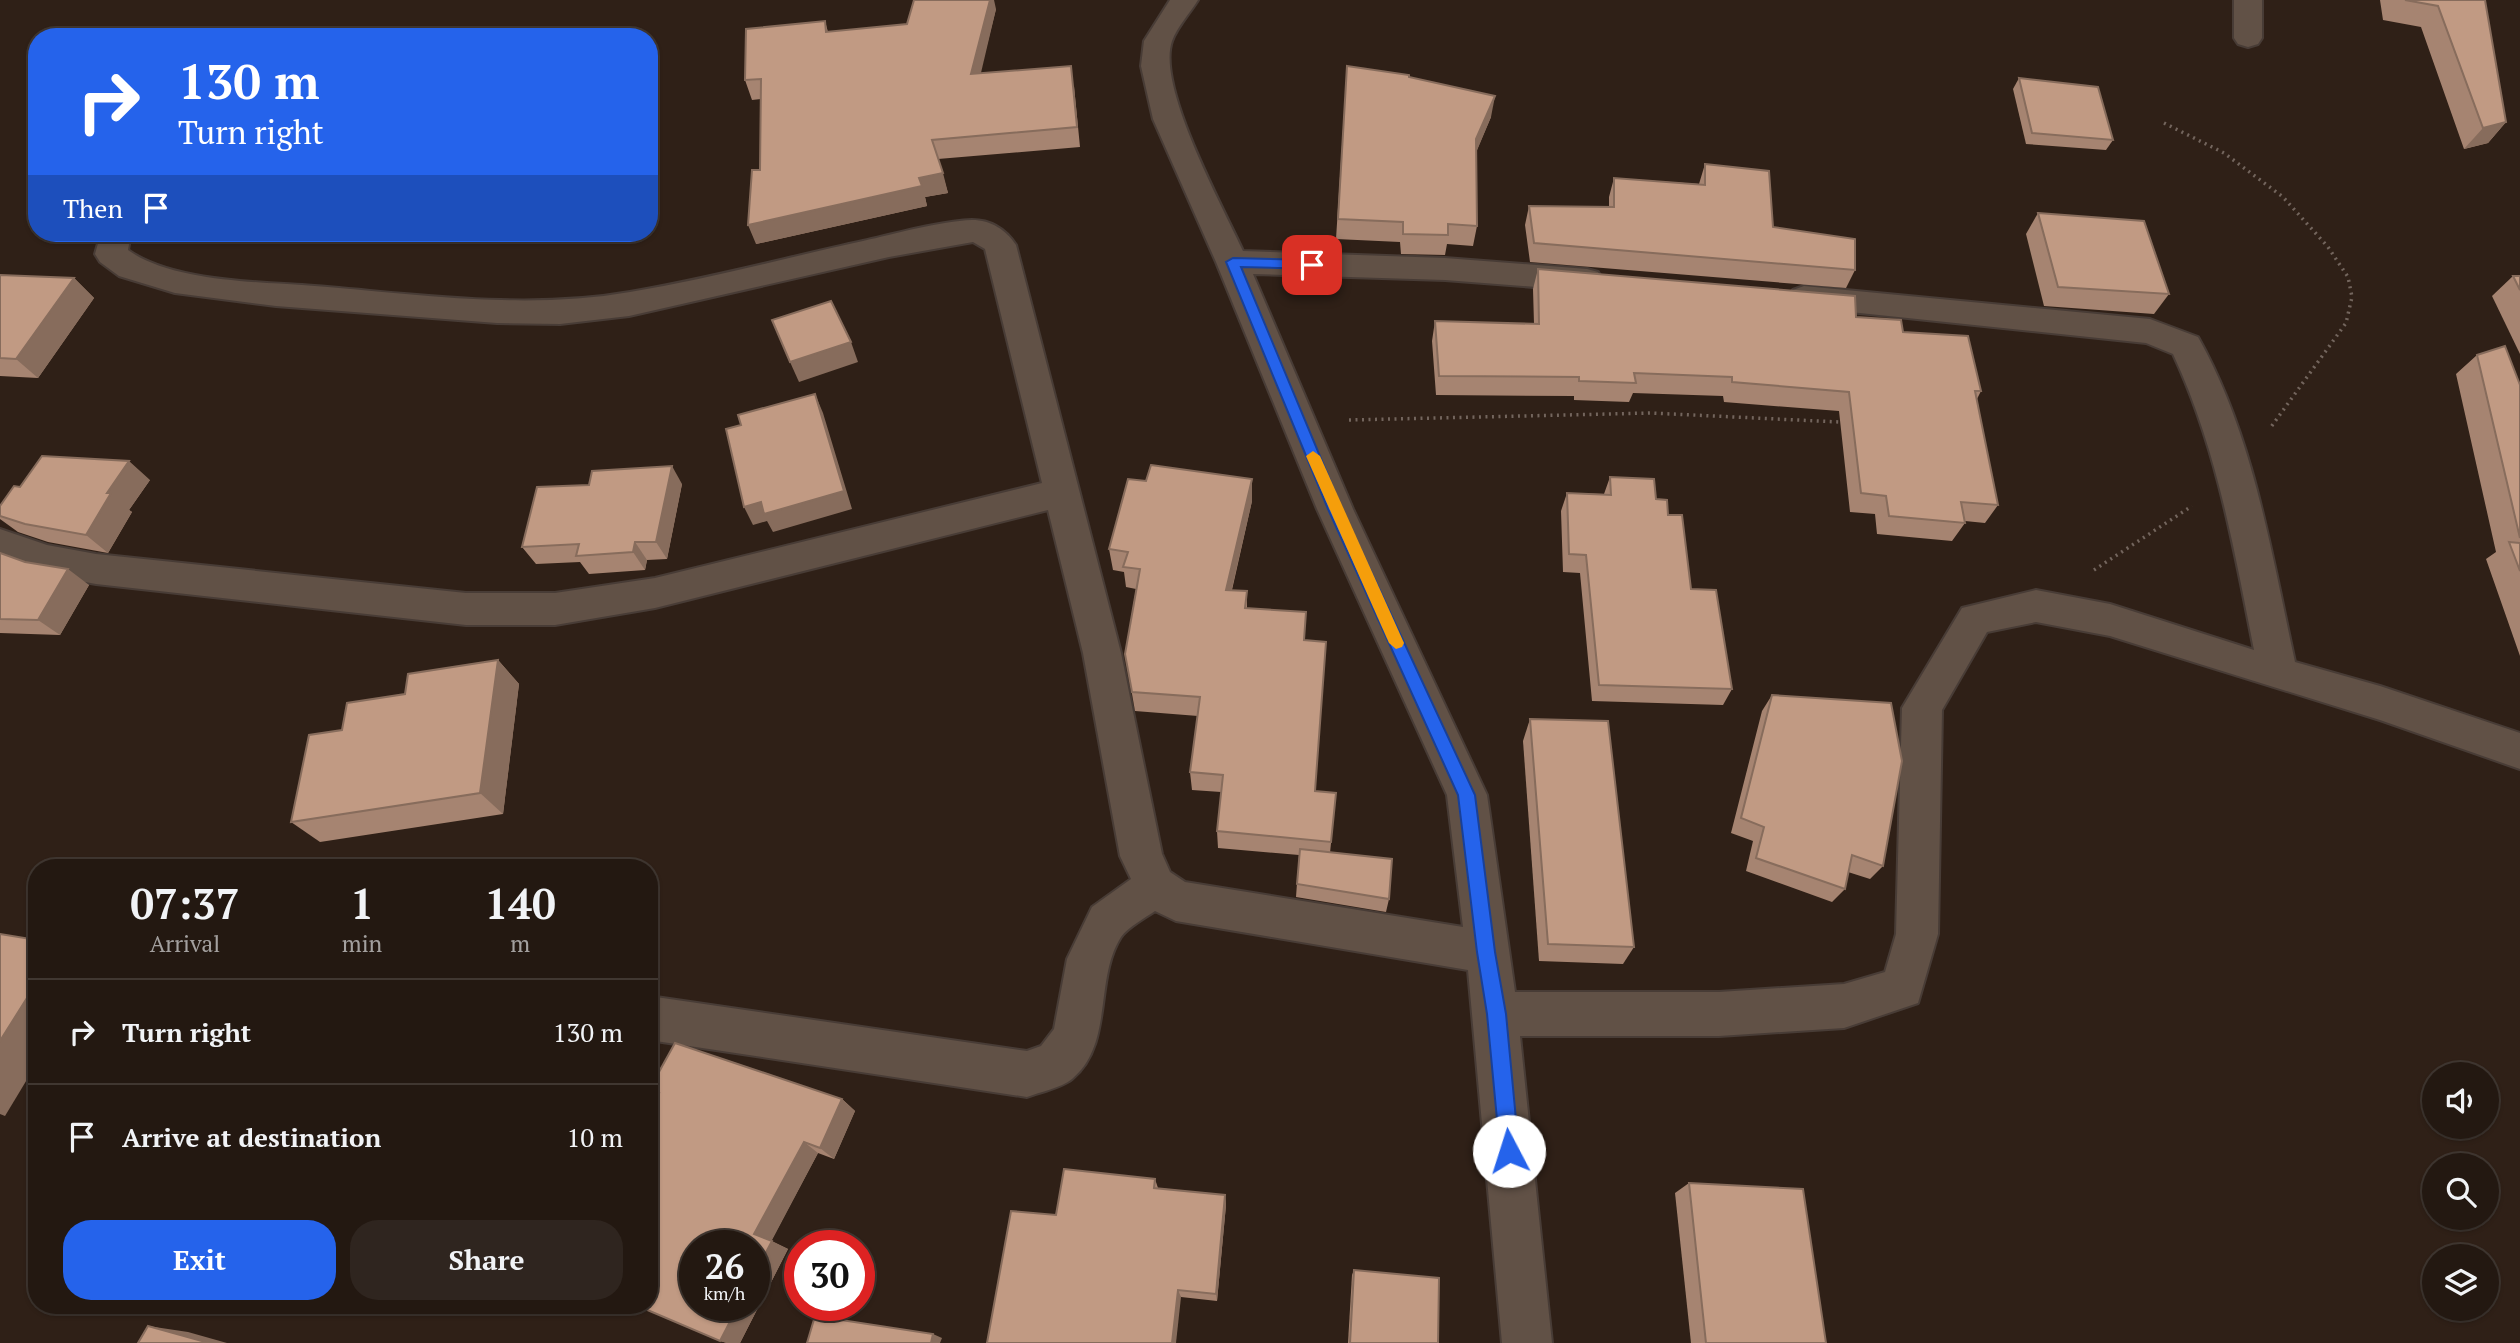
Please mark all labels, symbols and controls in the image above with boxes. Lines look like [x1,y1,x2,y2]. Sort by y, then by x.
text: 130 m [178,48,320,113]
icon: right [63,56,154,147]
text: Turn right [178,111,324,153]
icon: arrive [137,189,175,227]
text: Then [63,191,123,225]
pin [1282,235,1342,295]
icon: arrive [1293,246,1331,284]
text: 07:37 [130,875,240,931]
text: 1 [350,875,374,931]
text: 140 [485,875,556,931]
text: Arrival [150,928,220,959]
text: min [342,928,382,959]
text: m [510,928,530,959]
icon: right [63,1013,101,1051]
text: Turn right [122,1015,251,1049]
text: 130 m [553,1015,623,1049]
map controls [2422,1062,2499,1321]
button: sound [2422,1062,2499,1139]
position arrow [1472,1114,1546,1188]
icon: arrive [63,1118,101,1156]
text: Arrive at destination [122,1120,381,1154]
text: 10 m [567,1120,623,1154]
button: search [2422,1153,2499,1230]
button: Exit [63,1220,336,1300]
button: Share [350,1220,623,1300]
speed limit sign: 30 [784,1230,875,1321]
text: 26 [705,1243,744,1289]
button: layers [2422,1244,2499,1321]
text: km/h [704,1281,745,1305]

